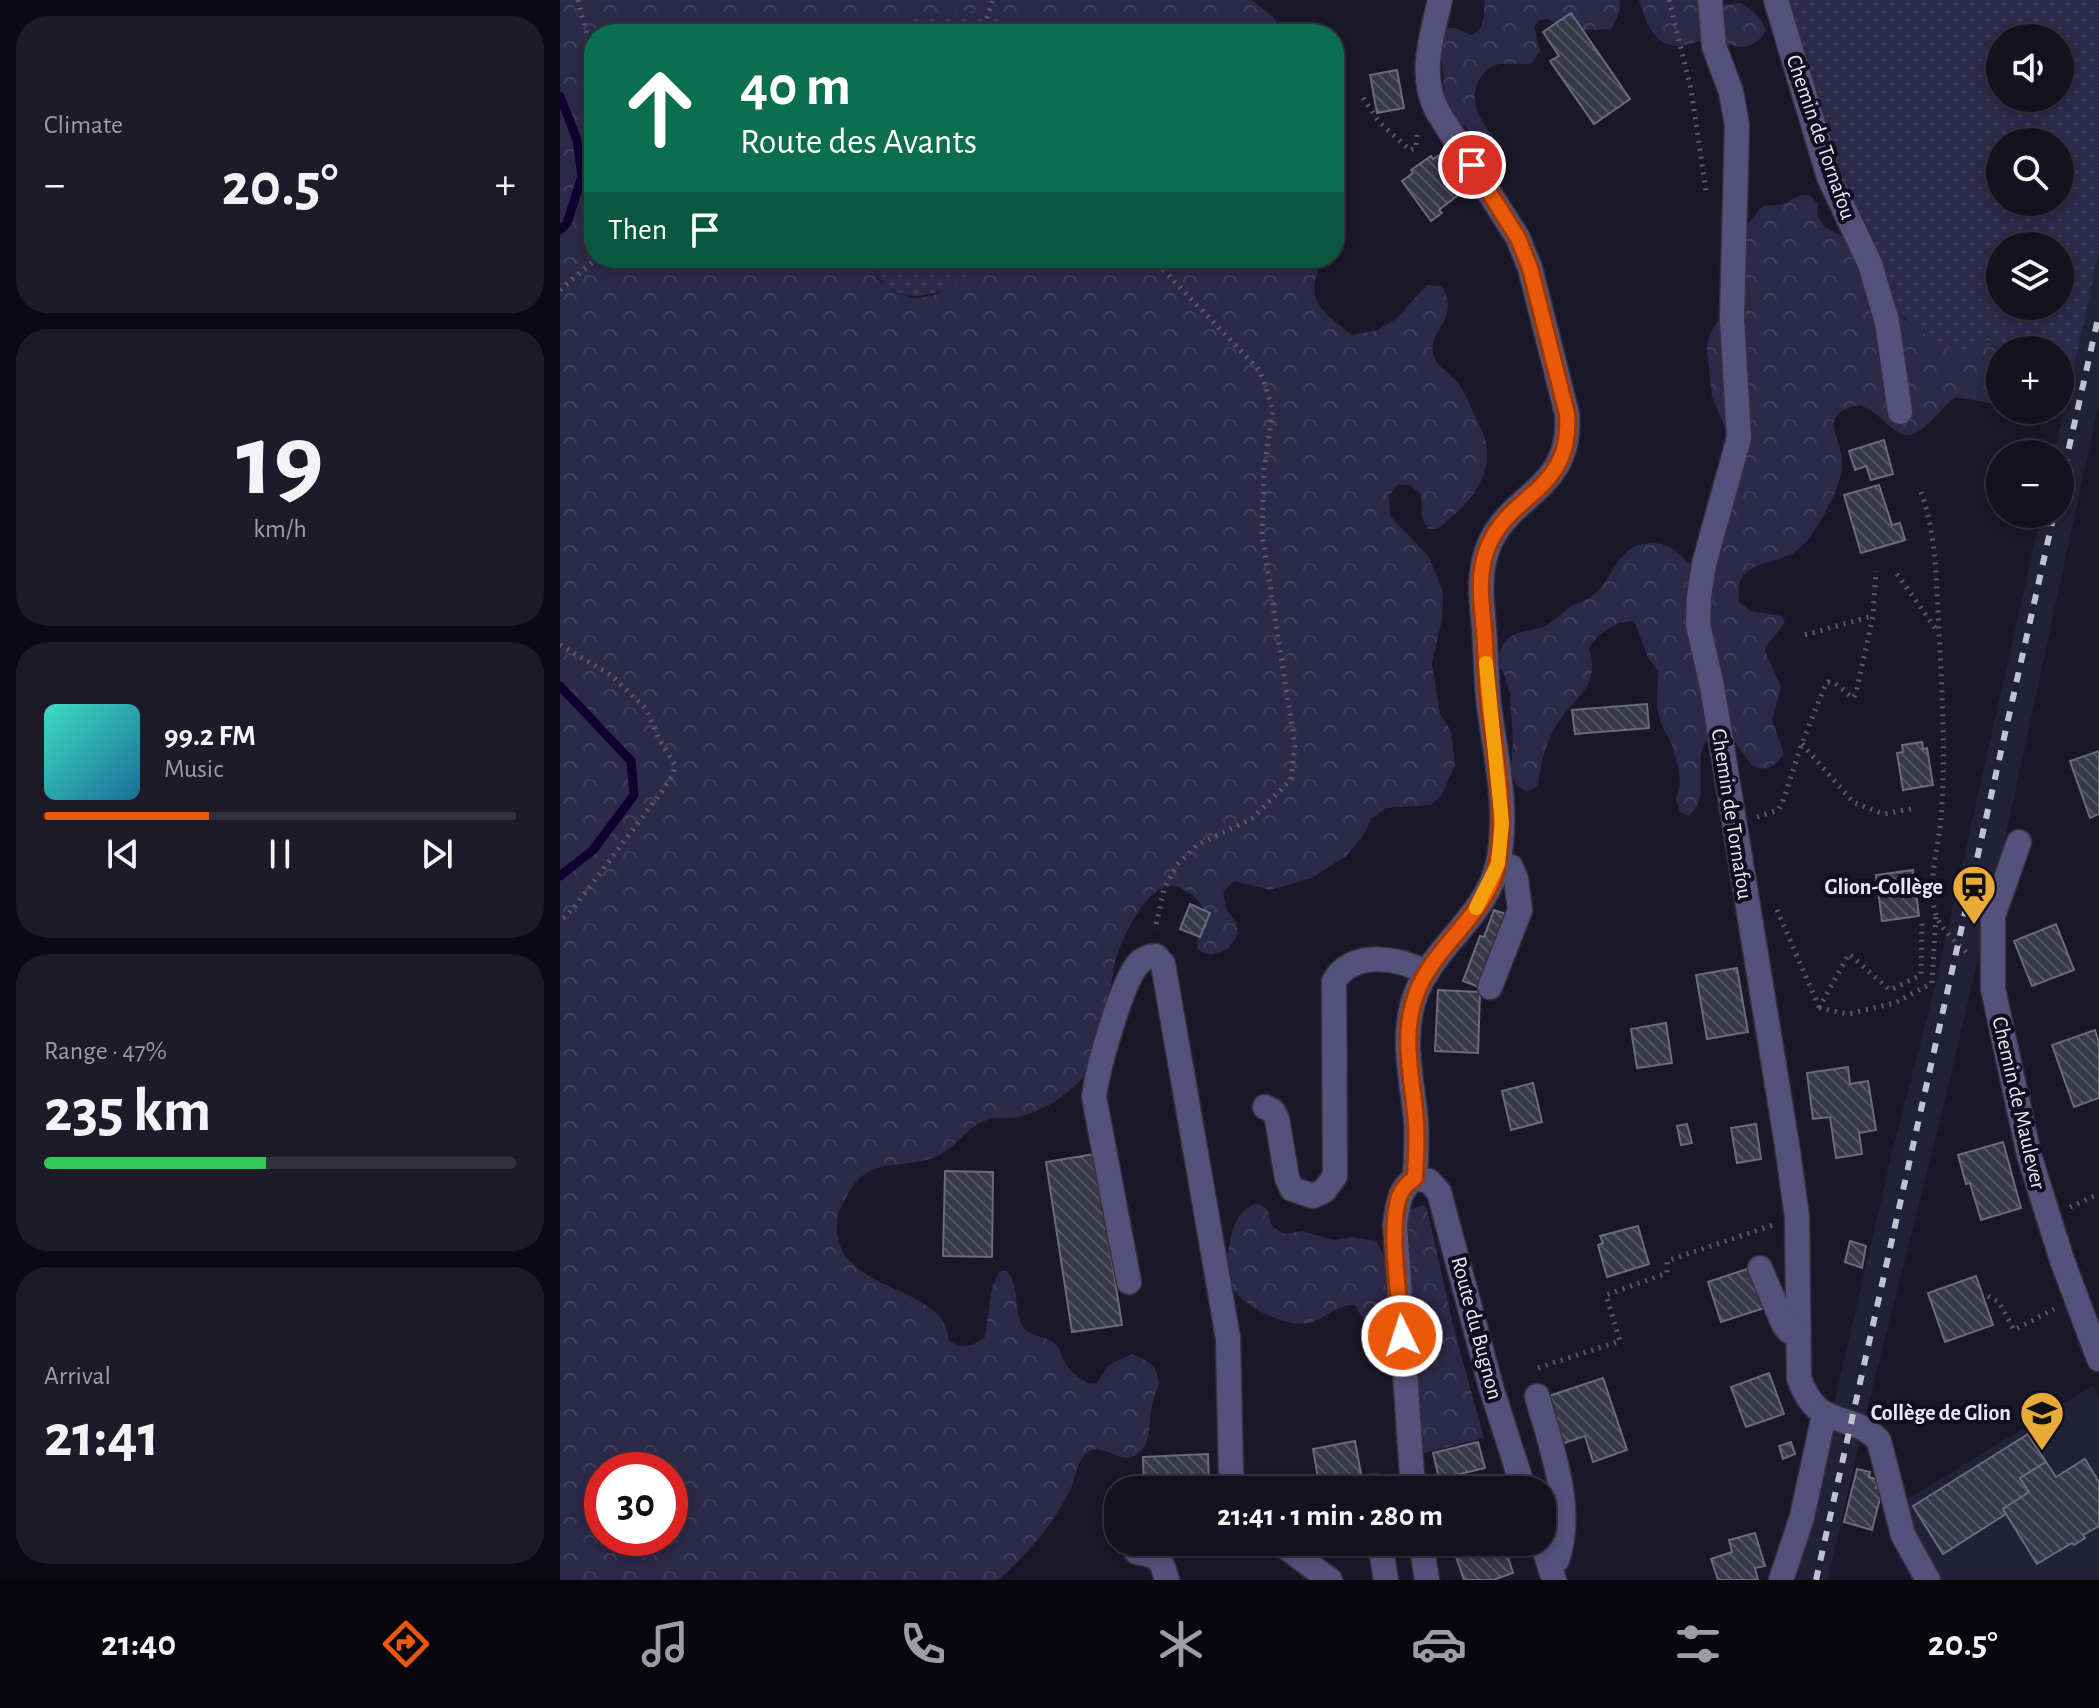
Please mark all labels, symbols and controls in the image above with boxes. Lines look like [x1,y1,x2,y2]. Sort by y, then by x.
map controls [1986,24,2074,528]
button: sound [1986,24,2074,112]
street label: Chemin de Tornafou [1782,52,1860,222]
icon: ahead [608,56,712,160]
text: 40 m [740,59,851,115]
text: Climate [44,112,123,138]
text: Route des Avants [740,124,977,160]
button: search [1986,128,2074,216]
pin [1438,131,1506,199]
icon: arrive [1450,143,1494,187]
text: 20.5° [222,156,338,216]
text: − [44,163,65,207]
text: + [495,163,516,207]
icon: arrive [683,208,727,252]
text: Then [608,215,667,245]
button: layers [1986,232,2074,320]
button: + [1986,336,2074,424]
text: 19 [236,410,324,514]
button: − [1986,440,2074,528]
text: km/h [253,516,307,542]
text: 99.2 FM [164,721,256,751]
street label: Chemin de Tornafou [1708,727,1756,901]
text: Music [164,756,223,782]
icon: previous [101,832,145,876]
icon: pause [258,832,302,876]
icon: next [415,832,459,876]
station icon: Glion-Collège [1950,863,1998,926]
place label: Glion-Collège [1825,876,1943,898]
street label: Chemin de Maulever [1988,1015,2050,1191]
text: Range · 47% [44,1038,167,1064]
text: 235 km [44,1082,211,1142]
street label: Route du Bugnon [1447,1254,1507,1402]
position arrow [1360,1294,1444,1378]
text: Arrival [44,1363,111,1389]
school or university icon: Collège de Glion [2018,1389,2066,1452]
place label: Collège de Glion [1871,1402,2011,1424]
text: 21:41 [44,1407,159,1467]
speed limit sign: 30 [584,1452,688,1556]
text: 21:41 · 1 min · 280 m [1217,1501,1443,1531]
icon: directions [378,1616,434,1672]
icon: music [637,1616,693,1672]
icon: phone [895,1616,951,1672]
icon: climate [1153,1616,1209,1672]
icon: car [1411,1616,1467,1672]
icon: filters [1670,1616,1726,1672]
text: 21:40 [101,1626,176,1662]
text: 20.5° [1928,1626,1998,1662]

